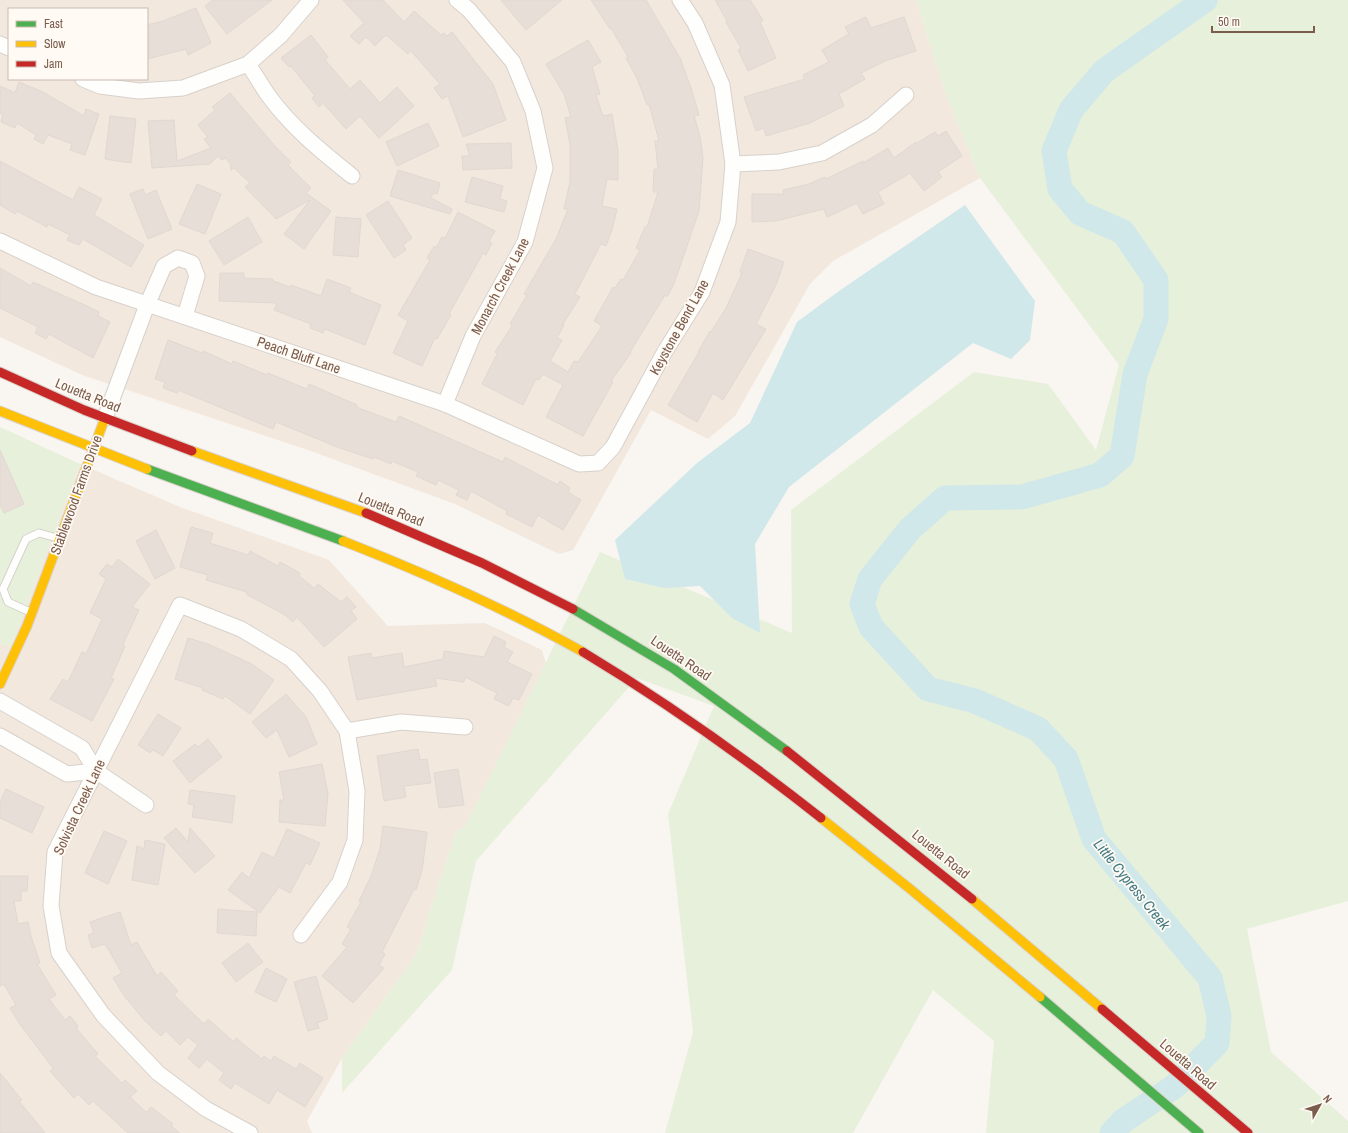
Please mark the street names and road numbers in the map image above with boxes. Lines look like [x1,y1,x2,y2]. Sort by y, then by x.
street label: Monarch Creek Lane [467,234,533,338]
street label: Keystone Bend Lane [645,276,713,378]
street label: Peach Bluff Lane [255,332,343,378]
street label: Louetta Road [53,374,123,416]
street label: Stablewood Farms Drive [46,433,106,557]
street label: Louetta Road [356,488,426,530]
street label: Louetta Road [647,631,715,685]
street label: Solvista Creek Lane [49,756,109,858]
street label: Louetta Road [909,825,973,883]
street label: Louetta Road [1156,1035,1220,1093]

